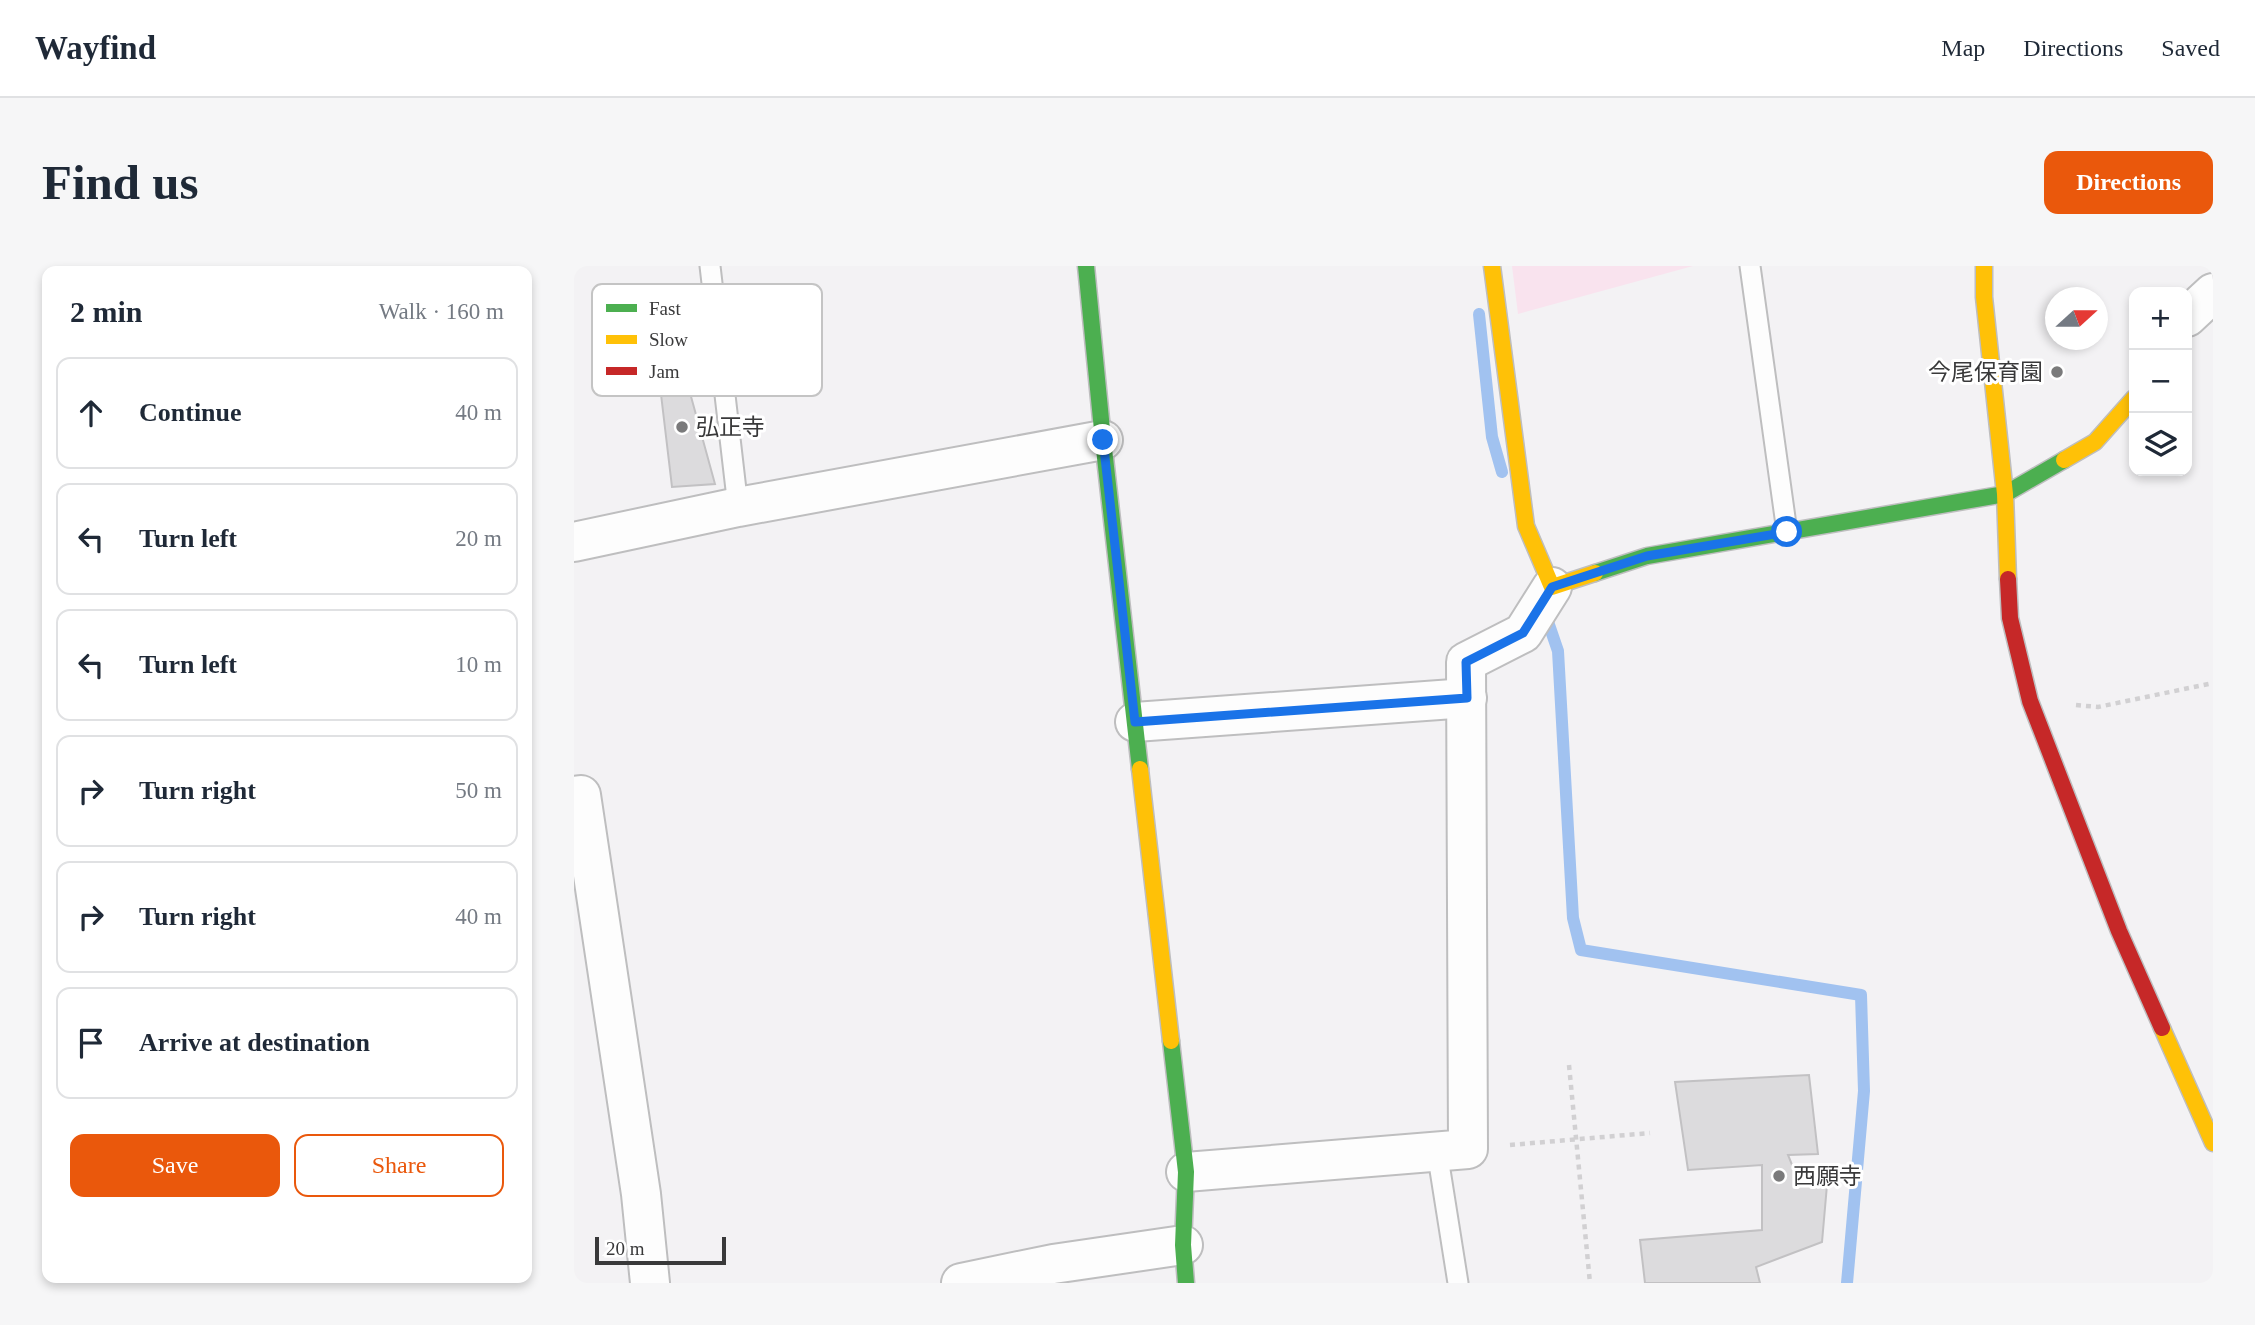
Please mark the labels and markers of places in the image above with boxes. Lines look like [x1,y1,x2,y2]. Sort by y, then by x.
place label: 今尾保育園 [1928,360,2043,385]
marker: 今尾保育園 [2049,364,2065,380]
place label: 弘正寺 [696,415,765,440]
marker: 弘正寺 [674,419,690,435]
place label: 西願寺 [1793,1164,1862,1189]
marker: 西願寺 [1771,1168,1787,1184]

